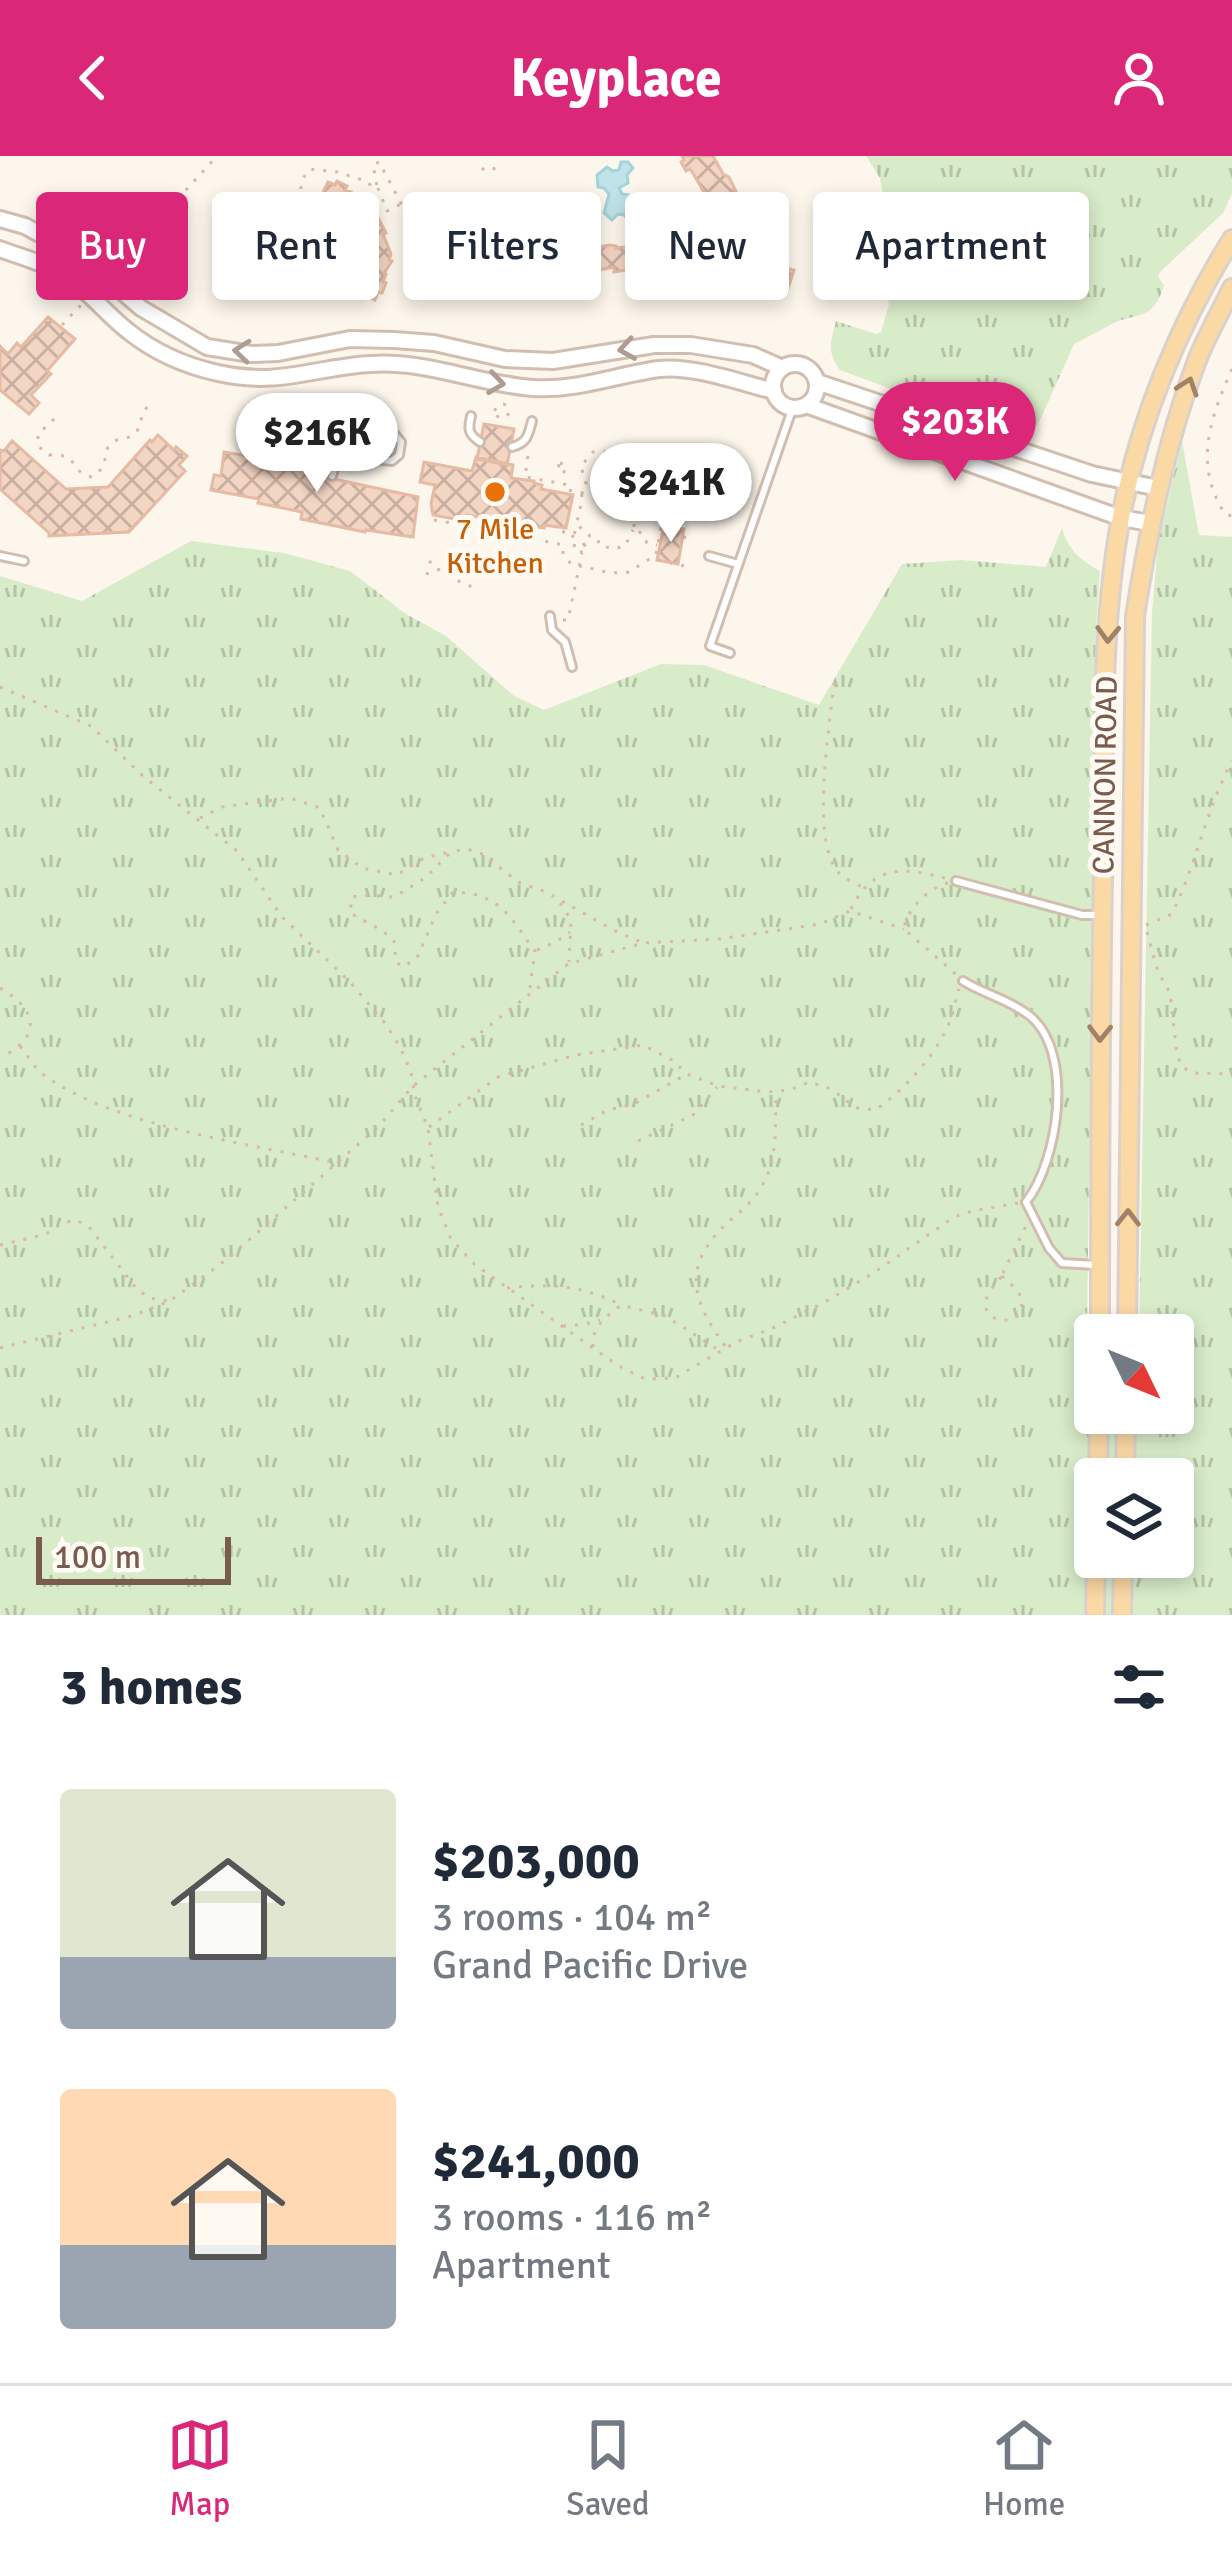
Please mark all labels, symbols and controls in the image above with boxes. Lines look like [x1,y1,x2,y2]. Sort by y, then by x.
icon: back [60,45,126,111]
text: Keyplace [510,45,722,112]
icon: person [1106,45,1172,111]
chip: Buy [36,192,188,300]
chip: Rent [212,192,379,300]
chip: Filters [403,192,601,300]
chip: New [625,192,789,300]
chip: Apartment [813,192,1089,300]
one-way arrow [618,336,638,361]
one-way arrow [232,339,251,364]
one-way arrow [486,369,506,395]
one-way arrow [1174,376,1198,397]
pin: $203K [871,382,1039,484]
pin: $216K [233,393,401,495]
text: $203K [901,397,1009,445]
text: $216K [263,408,371,456]
pin: $241K [587,443,755,545]
text: $241K [617,458,725,506]
marker: 7 Mile Kitchen [482,479,508,505]
place label: 7 Mile Kitchen [446,511,544,582]
one-way arrow [1095,625,1121,644]
street label: CANNON ROAD [1085,675,1126,875]
one-way arrow [1087,1025,1113,1043]
one-way arrow [1115,1208,1141,1227]
north arrow [1074,1314,1194,1434]
map controls [1074,1314,1194,1578]
button: layers [1074,1458,1194,1578]
scale bar [36,1531,231,1584]
text: 100 m [54,1537,141,1578]
icon: filters [1106,1654,1172,1720]
text: 3 homes [60,1656,242,1719]
text: $203,000 [432,1830,640,1893]
icon: home [156,1837,300,1981]
text: 3 rooms · 104 m² [432,1893,712,1941]
text: Grand Pacific Drive [432,1941,748,1989]
text: $241,000 [432,2130,640,2193]
icon: home [156,2137,300,2281]
text: 3 rooms · 116 m² [432,2193,712,2241]
text: Apartment [432,2241,611,2289]
tab: Map [167,2412,233,2525]
tab: Saved [566,2412,649,2525]
tab: Home [983,2412,1065,2525]

